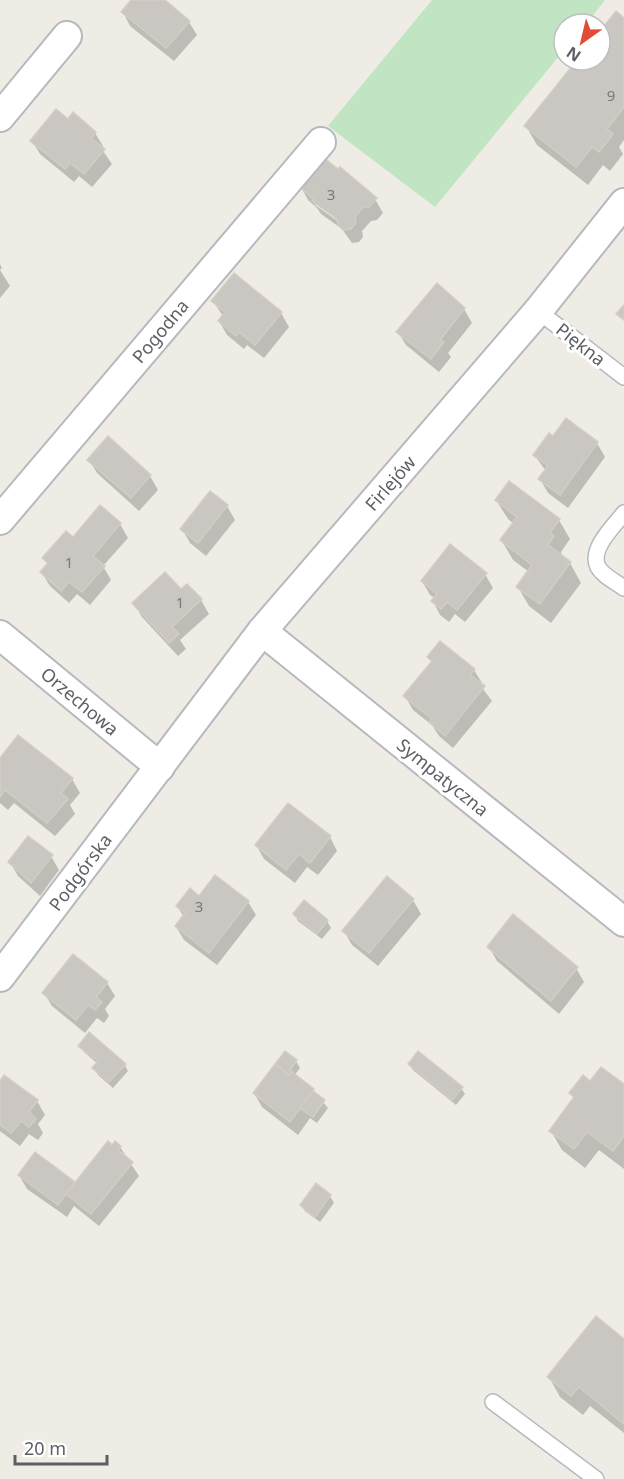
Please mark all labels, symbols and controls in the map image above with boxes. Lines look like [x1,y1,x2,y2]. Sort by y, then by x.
north arrow [552,12,612,72]
text: N [562,42,585,67]
house number: 9 [607,85,615,105]
house number: 3 [327,184,335,204]
street label: Pogodna [126,294,194,368]
street label: Piękna [551,317,611,371]
street label: Firlejów [359,450,421,516]
house number: 1 [65,552,73,572]
house number: 1 [176,592,184,612]
street label: Orzechowa [36,661,124,741]
street label: Sympatyczna [392,733,494,821]
street label: Podgórska [43,829,117,915]
house number: 3 [195,896,203,916]
scale bar [15,1428,106,1466]
text: 20 m [24,1436,66,1460]

